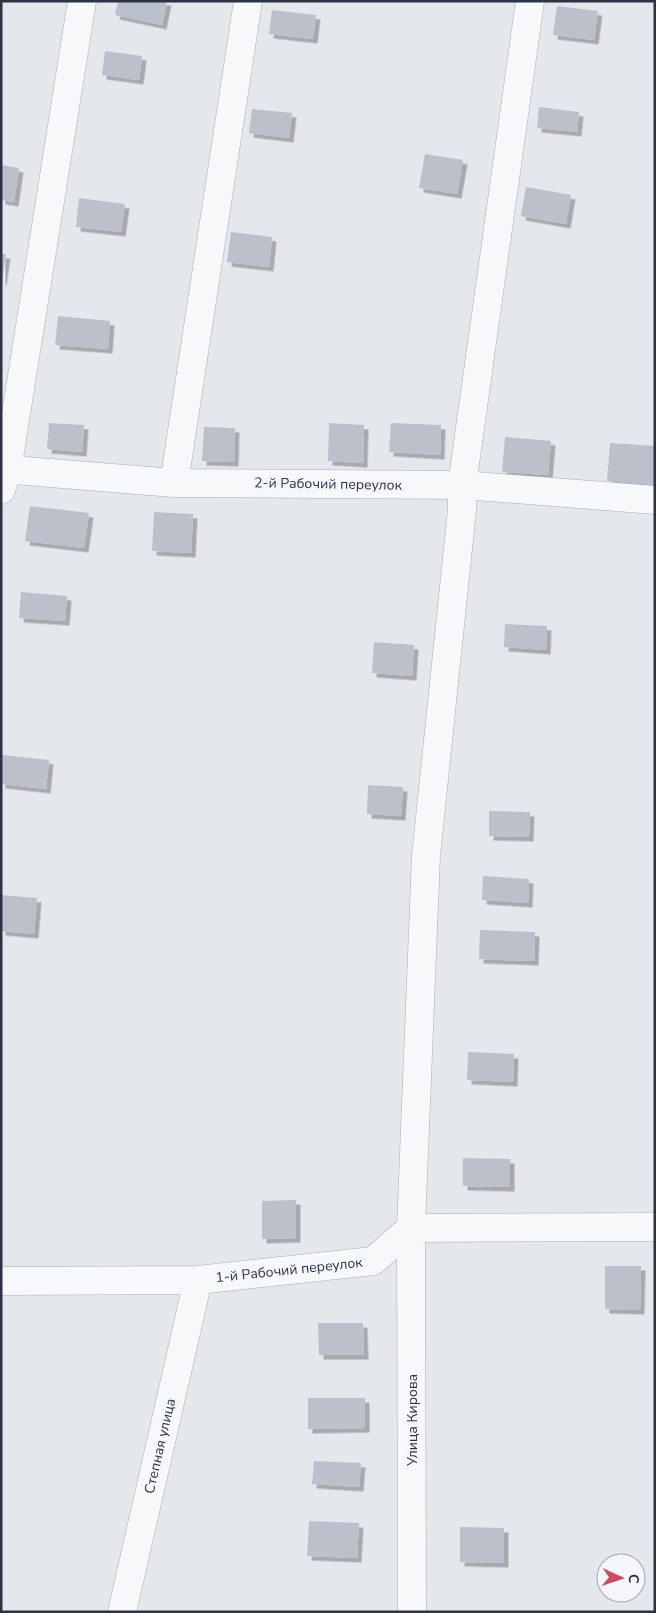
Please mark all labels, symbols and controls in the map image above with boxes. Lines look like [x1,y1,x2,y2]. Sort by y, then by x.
street label: 2-й Рабочий переулок [254,473,403,495]
street label: 1-й Рабочий переулок [215,1253,364,1287]
street label: Улица Кирова [403,1374,422,1467]
street label: Степная улица [140,1396,180,1496]
north arrow [596,1553,646,1603]
text: С [624,1573,643,1584]

